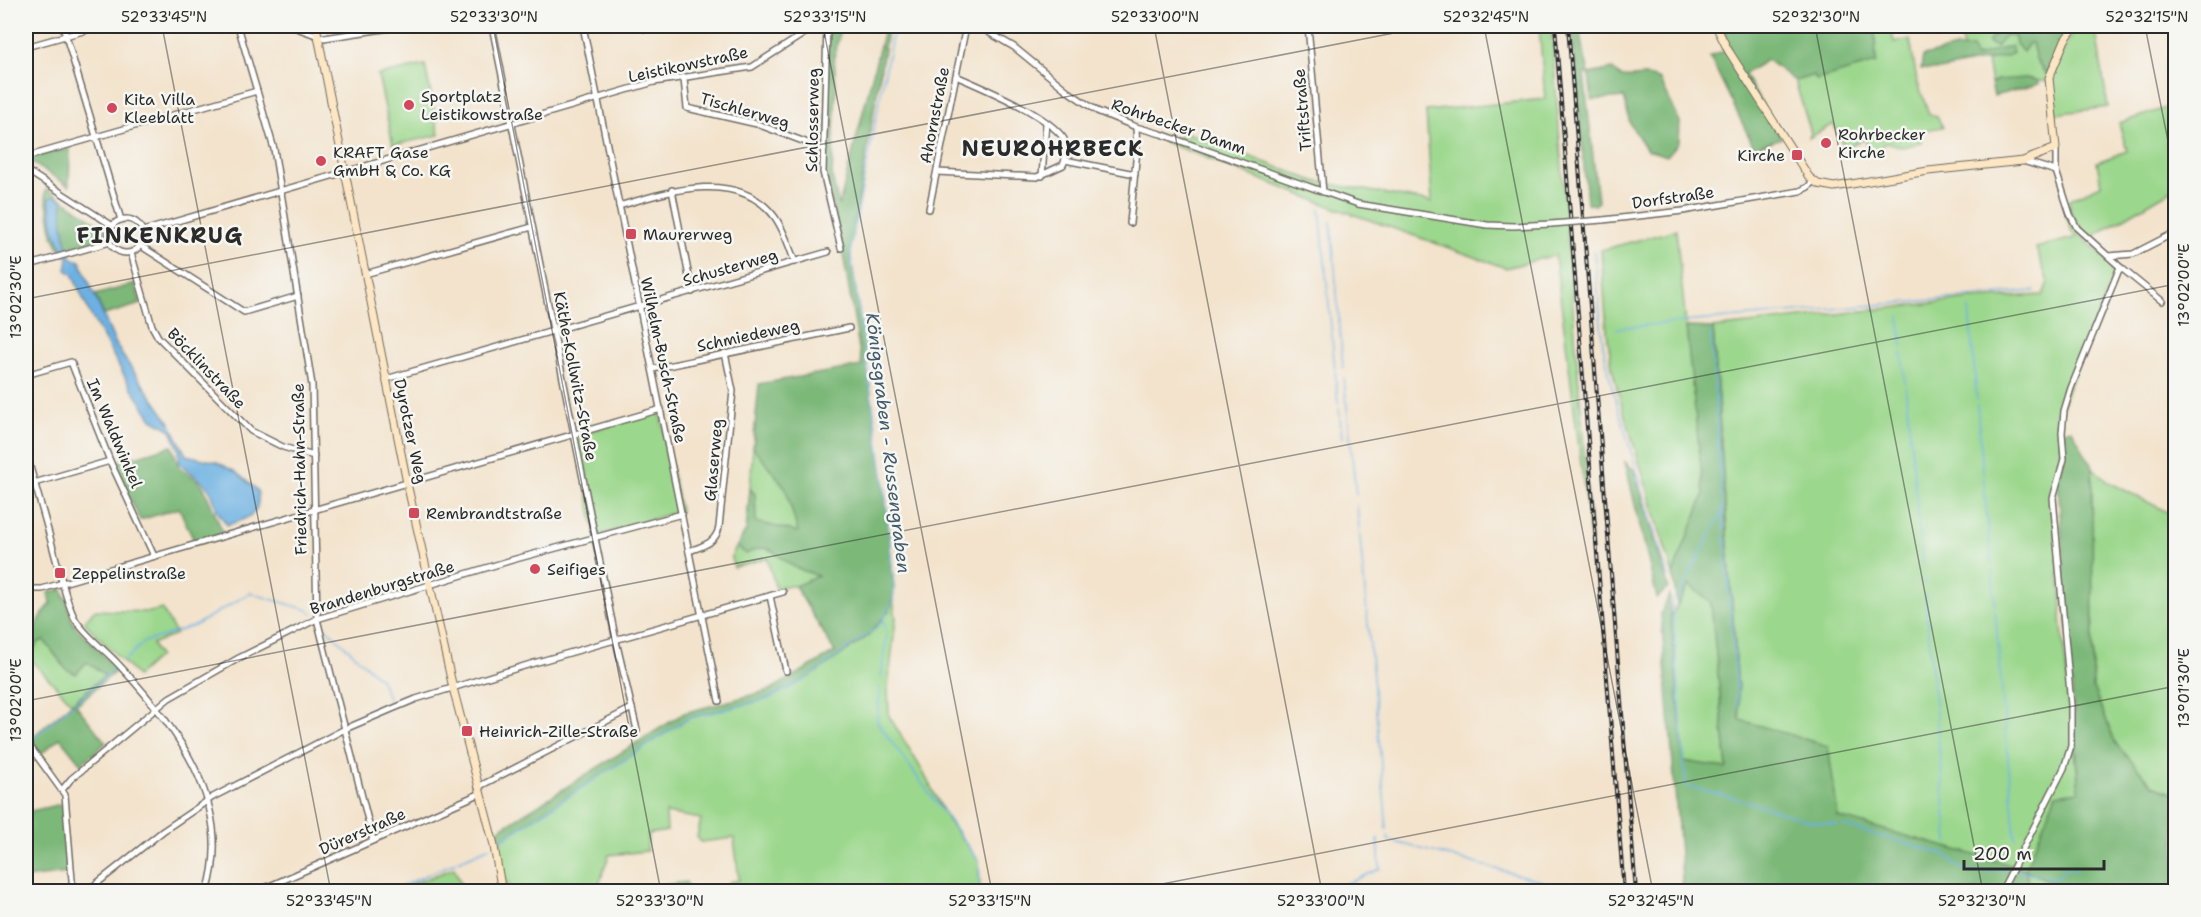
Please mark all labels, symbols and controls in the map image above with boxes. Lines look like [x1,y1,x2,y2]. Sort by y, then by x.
text: 52°33'45"N [121,7,207,27]
text: 52°33'30"N [450,7,538,27]
text: 52°33'15"N [784,7,866,27]
text: 52°33'00"N [1111,7,1199,27]
text: 52°32'45"N [1443,7,1529,27]
text: 52°32'30"N [1772,7,1860,27]
text: 52°32'15"N [2106,7,2188,27]
street label: Leistikowstraße [626,42,750,87]
street label: Ahornstraße [915,65,954,165]
street label: Schlosserweg [801,68,824,172]
street label: Triftstraße [1288,68,1317,152]
place label: Sportplatz Leistikowstraße [421,86,543,125]
street label: Tischlerweg [698,88,792,133]
place label: Kita Villa Kleeblatt [124,89,195,128]
street label: Rohrbecker Damm [1109,94,1249,159]
marker: Sportplatz Leistikowstraße [402,98,416,112]
marker: Kita Villa Kleeblatt [105,101,119,115]
place label: Rohrbecker Kirche [1838,124,1926,163]
district label: NEUROHRBECK [962,134,1144,163]
marker: Rohrbecker Kirche [1819,136,1833,150]
place label: KRAFT Gase GmbH & Co. KG [333,142,451,181]
place label: Kirche [1737,145,1785,166]
marker: Kirche [1790,148,1804,162]
marker: KRAFT Gase GmbH & Co. KG [314,154,328,168]
street label: Dorfstraße [1631,181,1716,214]
district label: FINKENKRUG [76,221,244,250]
place label: Maurerweg [643,224,733,245]
marker: Maurerweg [624,227,638,241]
text: 13°02'00"E [2174,243,2194,327]
street label: Schusterweg [680,244,780,291]
text: 13°02'30"E [6,255,26,339]
street label: Wilhelm-Busch-Straße [636,275,691,445]
street label: Käthe-Kollwitz-Straße [549,290,602,463]
water label: Königsgraben - Russengraben [860,311,916,575]
street label: Schmiedeweg [695,314,801,357]
street label: Böcklinstraße [163,323,251,413]
street label: Im Waldwinkel [82,375,147,491]
street label: Dyrotzer Weg [389,377,432,486]
street label: Friedrich-Hahn-Straße [287,383,312,555]
street label: Glaserweg [699,418,728,502]
place label: Rembrandtstraße [426,503,562,524]
marker: Rembrandtstraße [407,506,421,520]
street label: Brandenburgstraße [307,556,457,619]
place label: Seifiges [547,559,606,580]
marker: Seifiges [528,562,542,576]
place label: Zeppelinstraße [72,563,186,584]
marker: Zeppelinstraße [53,566,67,580]
text: 13°01'30"E [2174,648,2194,728]
text: 13°02'00"E [6,658,26,742]
place label: Heinrich-Zille-Straße [479,721,638,742]
marker: Heinrich-Zille-Straße [460,724,474,738]
street label: Dürerstraße [316,803,409,860]
scale bar [1964,833,2104,871]
text: 200 m [1973,842,2032,866]
text: 52°33'45"N [286,891,372,911]
text: 52°33'30"N [616,891,704,911]
text: 52°33'15"N [949,891,1031,911]
text: 52°33'00"N [1277,891,1365,911]
text: 52°32'45"N [1608,891,1694,911]
text: 52°32'30"N [1938,891,2026,911]

